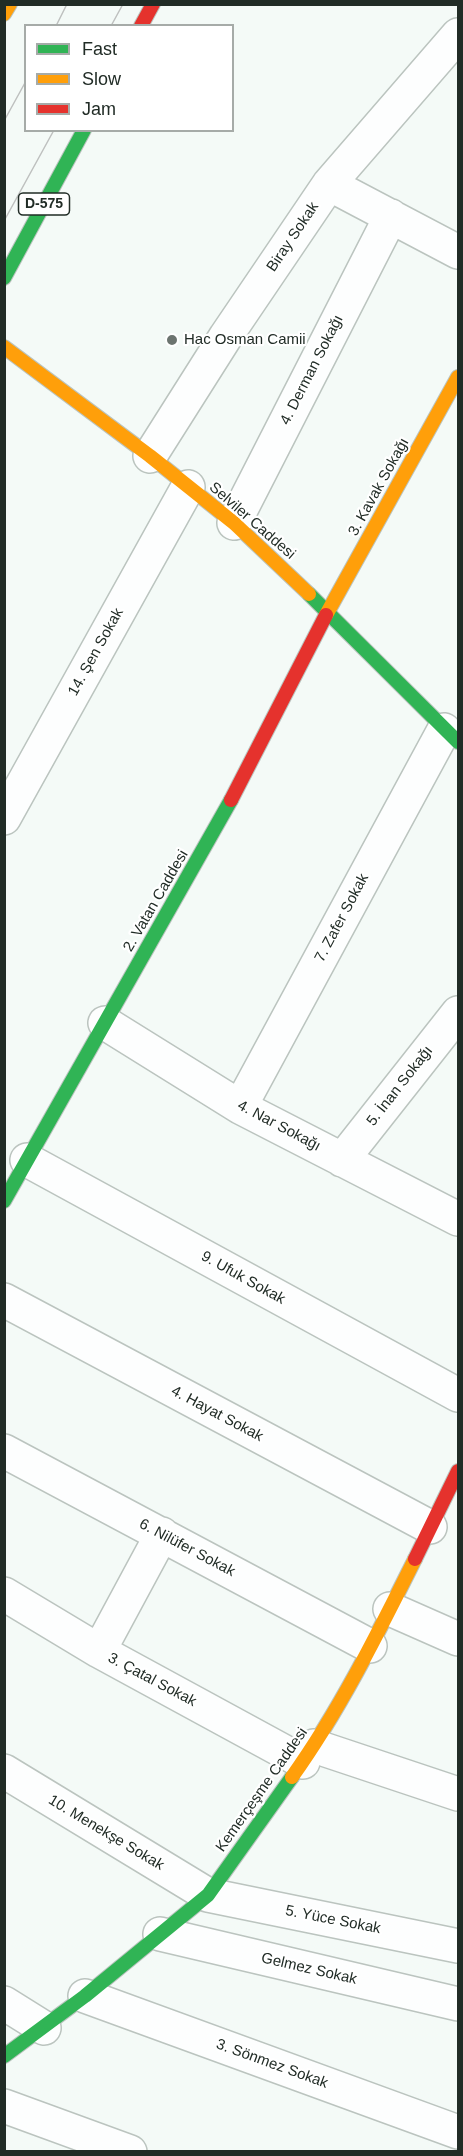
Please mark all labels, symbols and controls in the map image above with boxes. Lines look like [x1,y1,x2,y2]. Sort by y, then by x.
legend [24,24,234,132]
text: Fast [82,39,117,59]
text: Slow [82,69,121,89]
text: Jam [82,99,116,119]
road number: D-575 [18,193,70,215]
street label: Biray Sokak [263,199,323,275]
street label: 4. Derman Sokağı [277,312,347,428]
place label: Hac Osman Camii [184,331,306,349]
marker: Hac Osman Camii [165,333,179,347]
street label: 3. Kavak Sokağı [345,435,413,539]
street label: Selviler Caddesi [205,479,299,563]
street label: 14. Şen Sokak [64,605,128,699]
street label: 2. Vatan Caddesi [120,847,192,955]
street label: 7. Zafer Sokak [311,871,373,965]
street label: 5. İnan Sokağı [363,1042,437,1130]
street label: 4. Nar Sokağı [234,1097,324,1155]
street label: 9. Ufuk Sokak [198,1247,288,1309]
street label: 4. Hayat Sokak [168,1382,266,1446]
street label: 6. Nilüfer Sokak [136,1515,238,1581]
street label: 3. Çatal Sokak [105,1649,199,1711]
street label: Kemerçeşme Caddesi [212,1724,312,1856]
street label: 10. Menekşe Sokak [45,1791,167,1875]
street label: 5. Yüce Sokak [284,1902,382,1938]
street label: Gelmez Sokak [259,1949,359,1989]
street label: 3. Sönmez Sokak [214,2035,330,2093]

